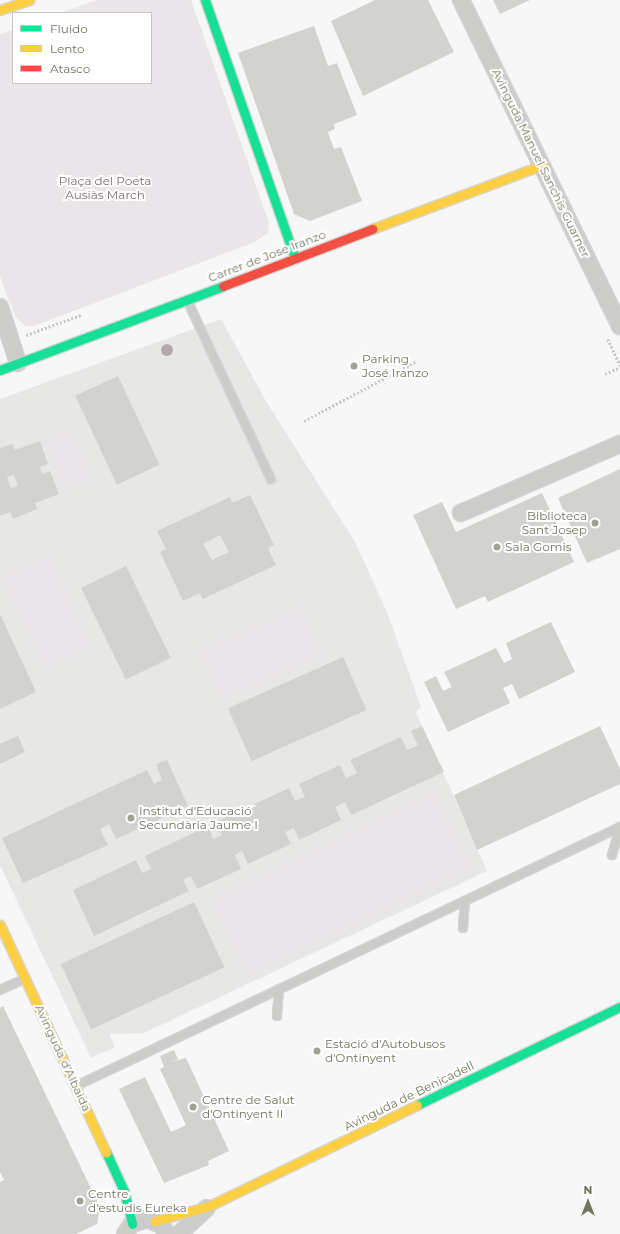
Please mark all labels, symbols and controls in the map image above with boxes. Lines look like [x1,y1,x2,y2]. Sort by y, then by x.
legend [12,12,152,84]
text: Fluido [50,21,88,36]
text: Lento [50,41,85,56]
text: Atasco [50,61,90,76]
street label: Avinguda Manuel Sanchis Guarner [489,66,593,260]
park label: Plaça del Poeta Ausiàs March [59,174,151,202]
street label: Carrer de Jose Iranzo [206,227,328,285]
place label: Parking José Iranzo [362,352,428,380]
marker: Parking José Iranzo [349,361,359,371]
place label: Biblioteca Sant Josep [522,509,587,537]
marker: Biblioteca Sant Josep [590,518,600,528]
place label: Sala Gomis [505,540,572,554]
marker: Sala Gomis [492,542,502,552]
place label: Institut d'Educació Secundària Jaume I [139,804,258,832]
marker: Institut d'Educació Secundària Jaume I [126,813,136,823]
street label: Avinguda d'Albaida [32,1002,94,1114]
place label: Estació d'Autobusos d'Ontinyent [325,1037,445,1065]
marker: Estació d'Autobusos d'Ontinyent [312,1046,322,1056]
street label: Avinguda de Benicadell [342,1058,476,1134]
place label: Centre de Salut d'Ontinyent II [202,1093,295,1121]
marker: Centre de Salut d'Ontinyent II [187,1101,199,1113]
north arrow [568,1182,608,1222]
text: N [584,1183,592,1197]
place label: Centre d'estudis Eureka [88,1187,187,1215]
marker: Centre d'estudis Eureka [75,1196,85,1206]

